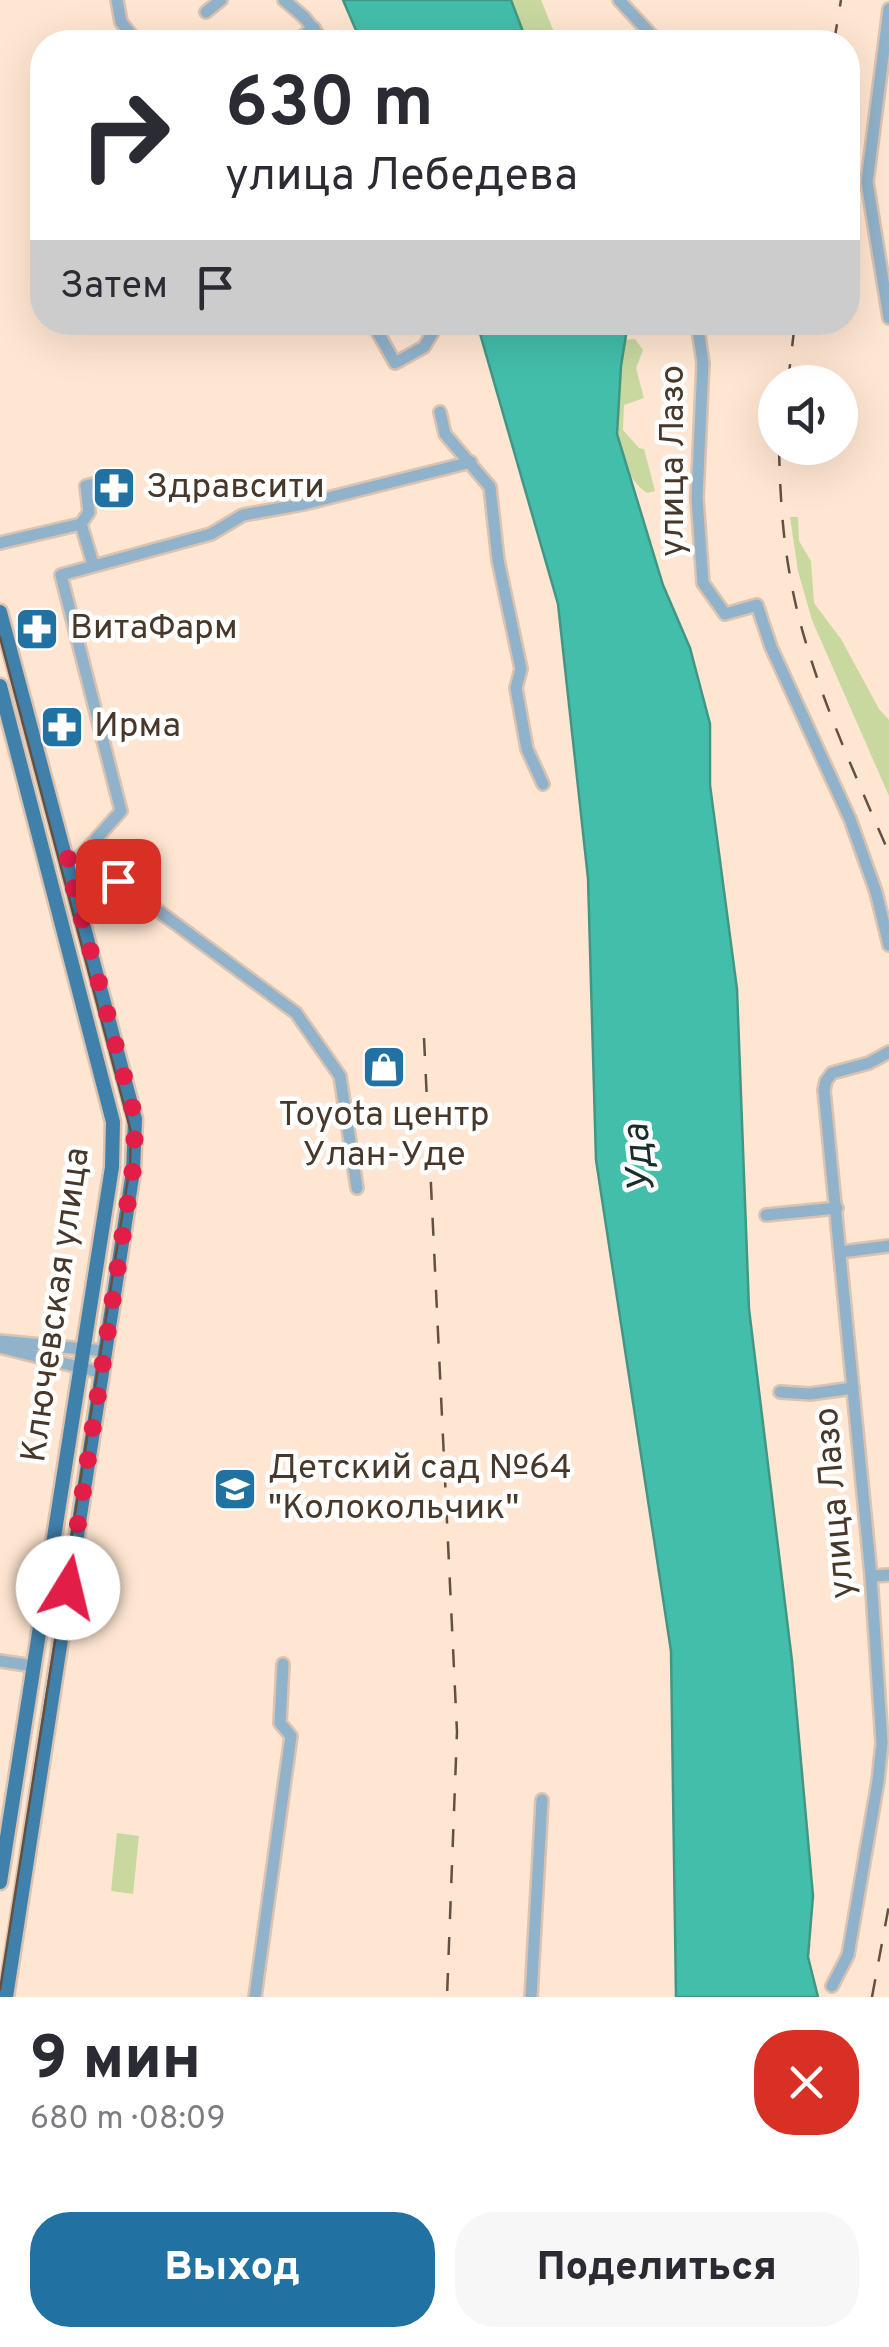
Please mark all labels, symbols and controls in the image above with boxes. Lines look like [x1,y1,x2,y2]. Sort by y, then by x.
text: 630 m [225,62,434,151]
icon: right [60,70,190,200]
text: улица Лебедева [225,149,578,206]
icon: arrive [188,260,243,315]
text: Затем [60,263,168,312]
street label: улица Лазо [652,365,696,557]
map controls [758,365,858,465]
button: sound [758,365,858,465]
pharmacy icon: Здравсити [91,465,137,511]
place label: Здравсити [146,466,325,510]
pharmacy icon: ВитаФарм [14,606,60,652]
place label: ВитаФарм [70,607,238,651]
pharmacy icon: Ирма [39,704,85,750]
place label: Ирма [94,705,181,749]
pin [76,839,161,924]
icon: arrive [91,854,146,909]
shop icon: Toyota центр Улан-Уде [361,1044,407,1090]
place label: Toyota центр Улан-Уде [278,1094,490,1178]
water label: Уда [613,1121,669,1195]
street label: Ключевская улица [13,1145,101,1465]
street label: улица Лазо [806,1405,866,1601]
place label: Детский сад №64 "Колокольчик" [268,1447,572,1531]
school or university icon: Детский сад №64 "Колокольчик" [212,1466,258,1512]
position arrow [16,1536,120,1640]
text: 9 мин [30,2024,201,2100]
button: close [754,2030,859,2135]
text: 680 m · 08:09 [30,2100,226,2140]
button: Выход [30,2212,435,2327]
button: Поделиться [455,2212,859,2327]

